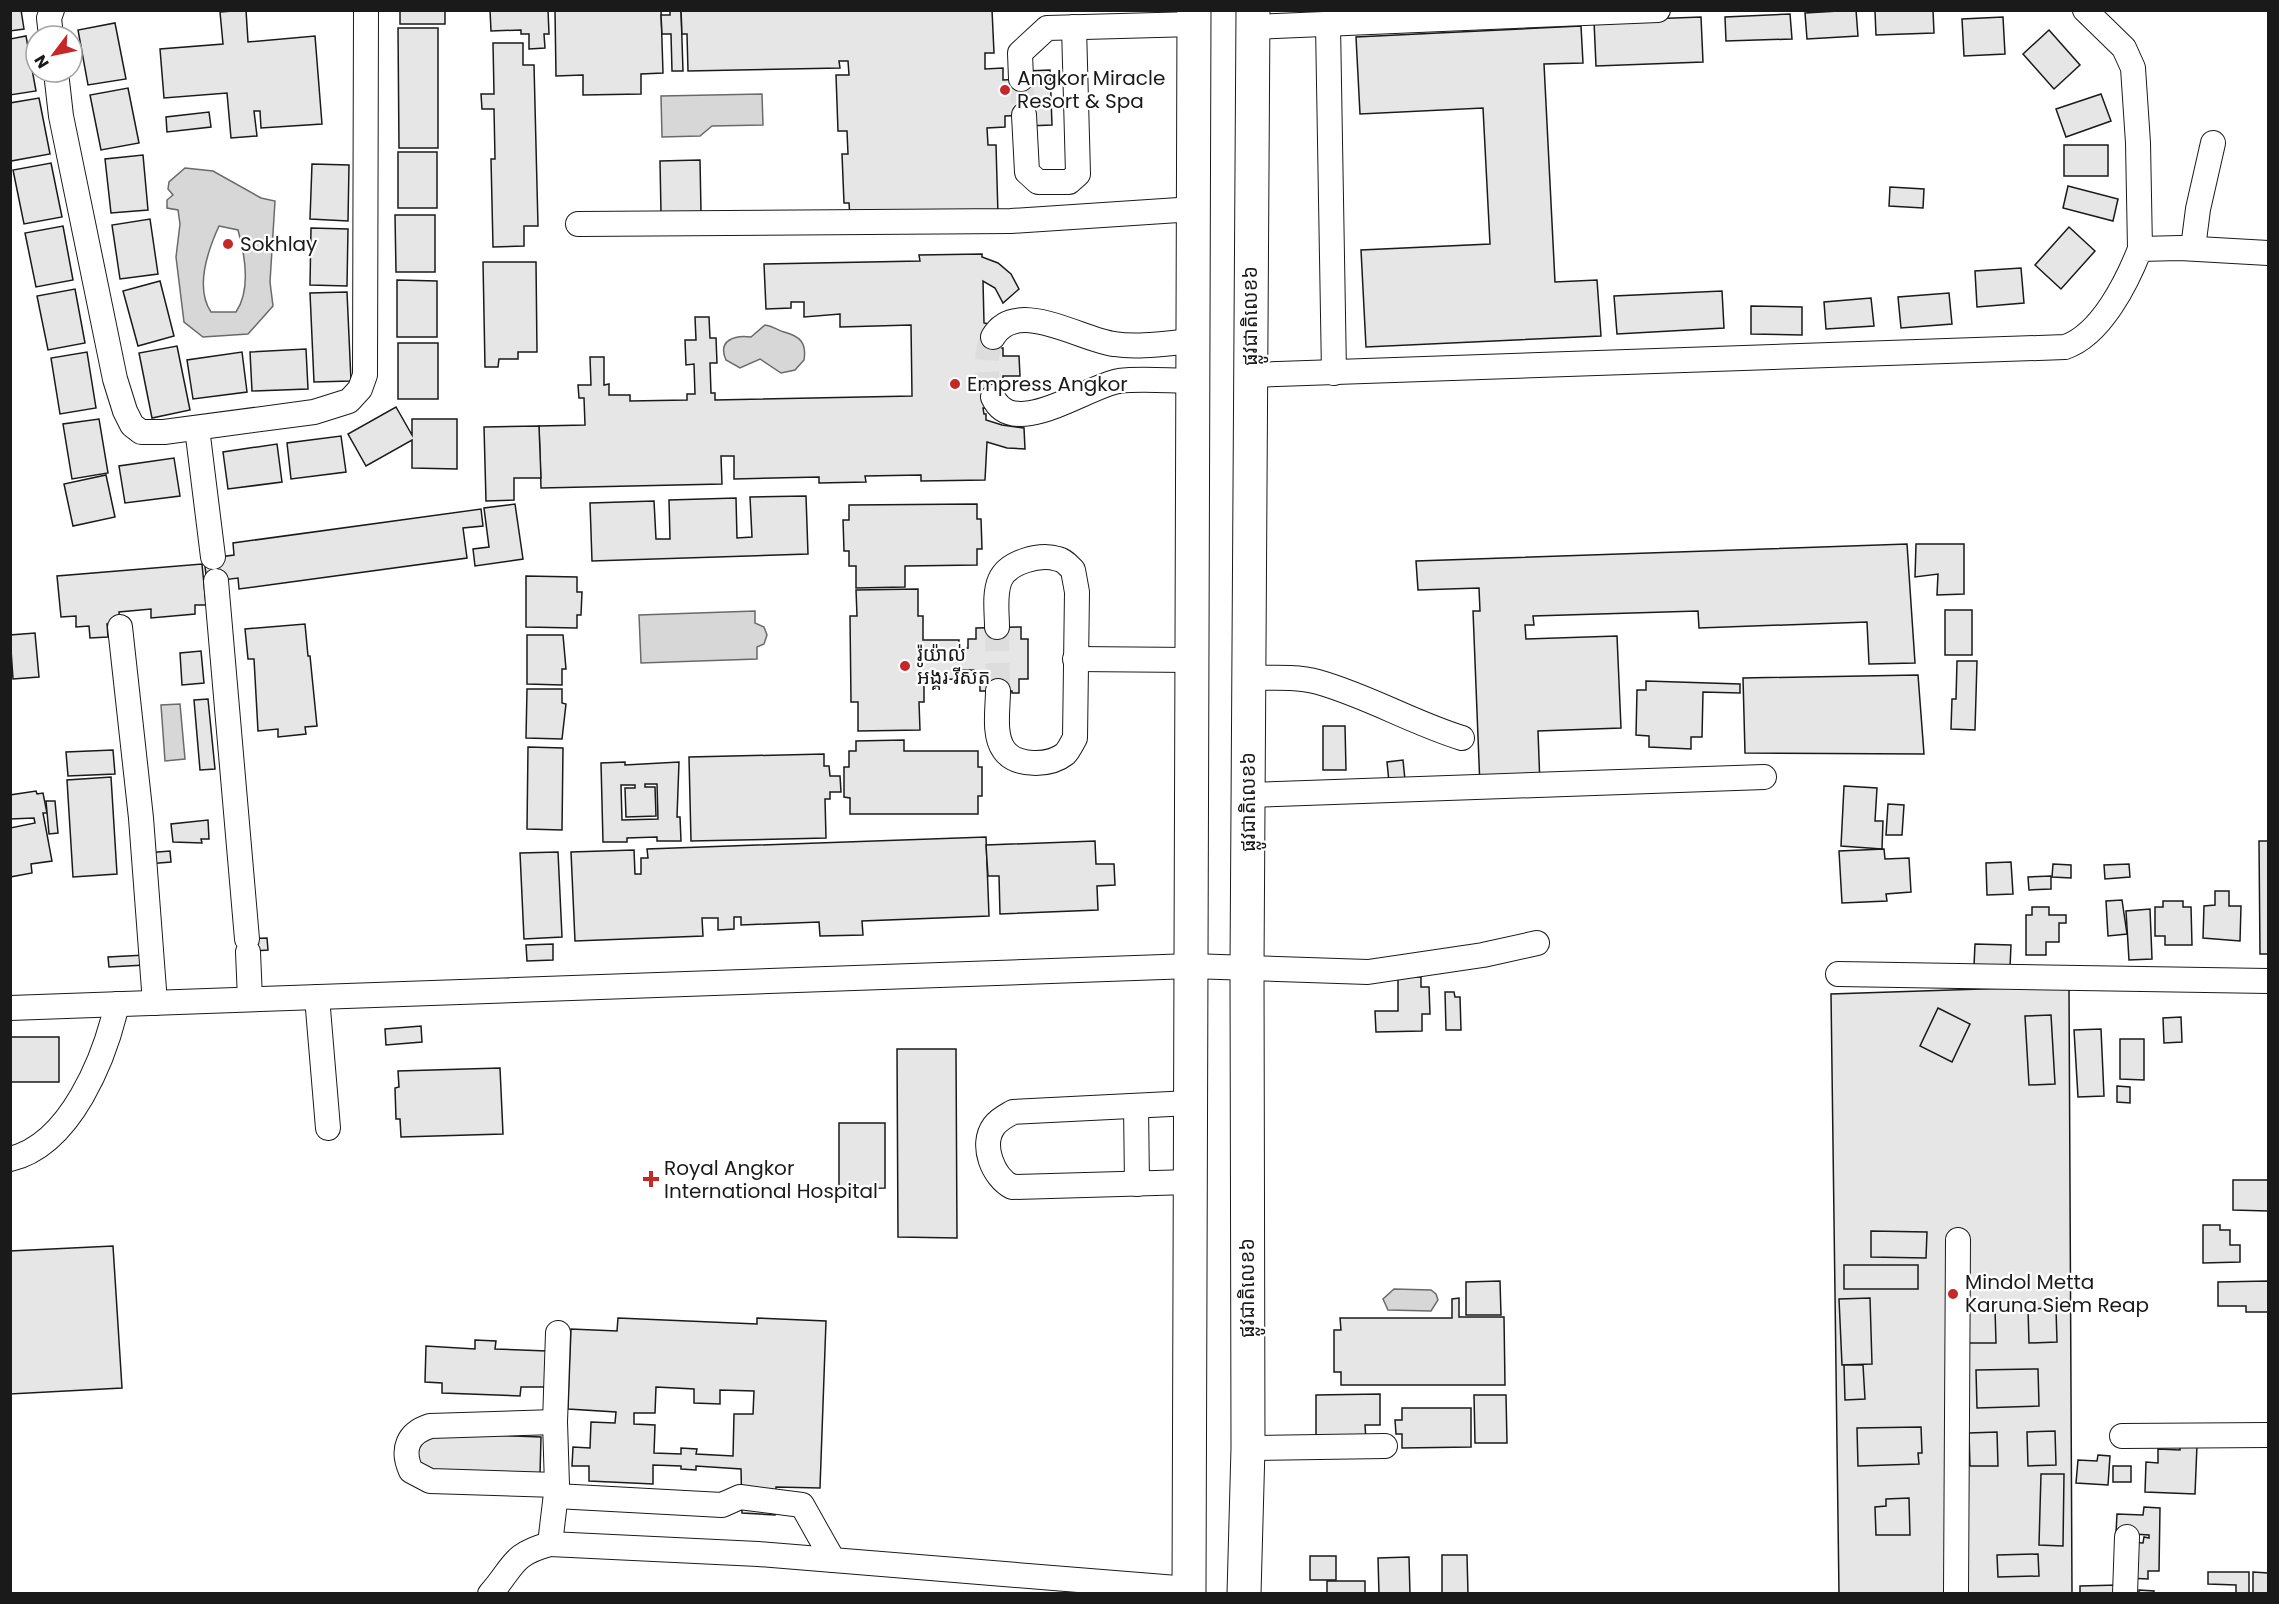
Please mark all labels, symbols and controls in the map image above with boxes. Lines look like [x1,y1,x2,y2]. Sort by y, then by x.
north arrow [24,24,84,84]
text: N [29,50,55,73]
place label: Angkor Miracle Resort & Spa [1017,64,1165,115]
marker: Angkor Miracle Resort & Spa [998,83,1012,97]
place label: Sokhlay [240,230,317,258]
marker: Sokhlay [221,237,235,251]
street label: ផ្លូវជាតិលេខ៦ [1236,266,1269,366]
place label: Empress Angkor [967,370,1128,398]
marker: Empress Angkor [948,377,962,391]
place label: រ៉ូយ៉ាល់ អង្គរ រីសត [917,640,991,691]
marker: រ៉ូយ៉ាល់ អង្គរ រីសត [898,659,912,673]
street label: ផ្លូវជាតិលេខ៦ [1234,752,1267,852]
place label: Royal Angkor International Hospital [664,1154,878,1205]
marker: Royal Angkor International Hospital [642,1170,660,1188]
street label: ផ្លូវជាតិលេខ៦ [1233,1238,1266,1338]
place label: Mindol Metta Karuna Siem Reap [1965,1268,2149,1319]
marker: Mindol Metta Karuna Siem Reap [1946,1287,1960,1301]

